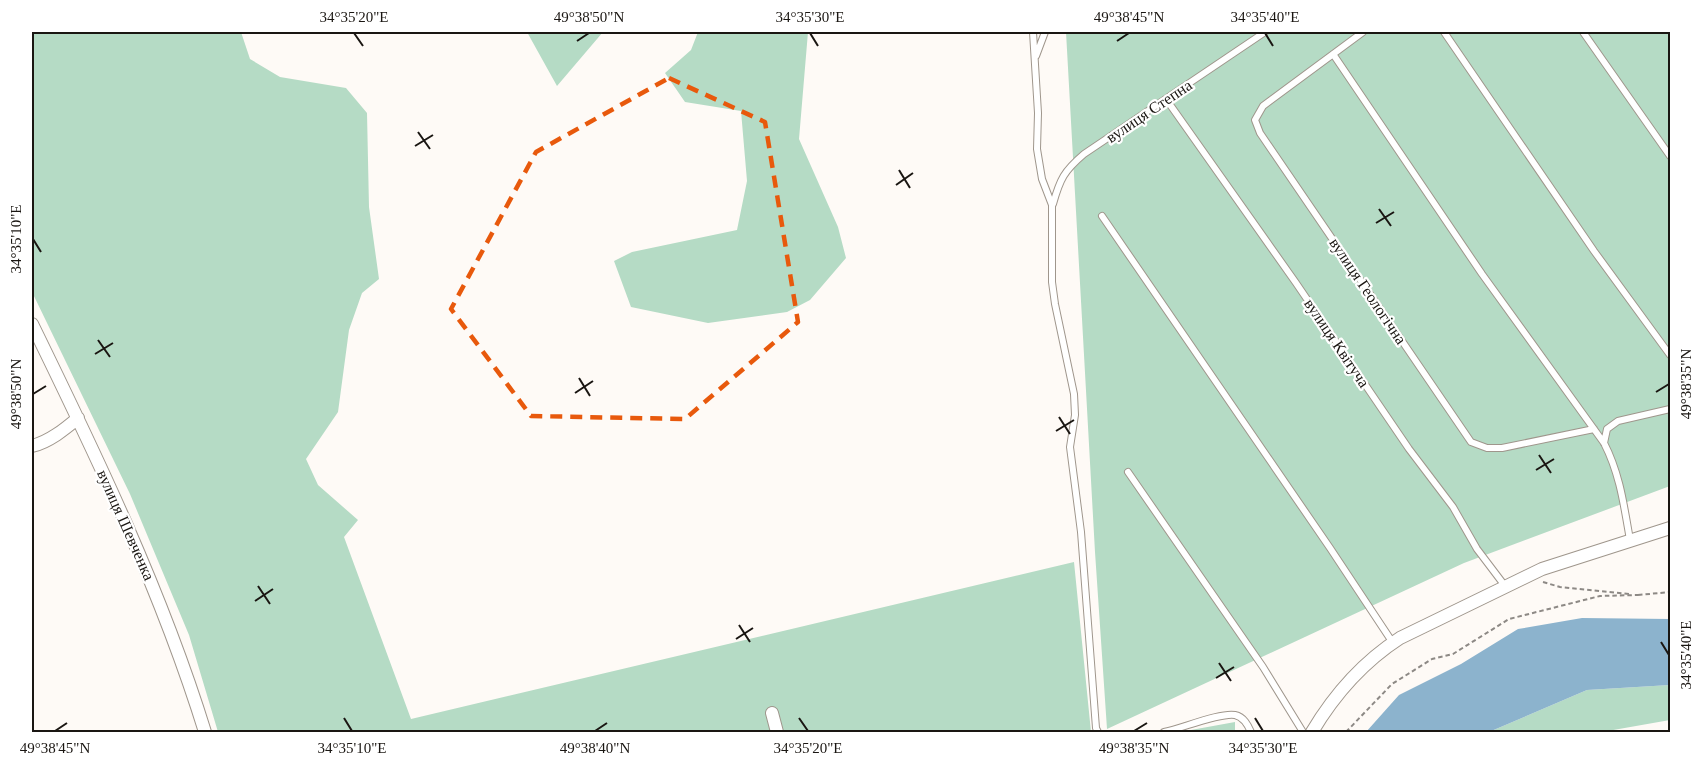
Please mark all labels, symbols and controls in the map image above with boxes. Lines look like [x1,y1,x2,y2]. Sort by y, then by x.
text: 34°35'20"E [320,9,389,25]
text: 49°38'50"N [554,9,624,25]
text: 34°35'30"E [776,9,845,25]
text: 49°38'45"N [1094,9,1164,25]
text: 34°35'40"E [1231,9,1300,25]
street label: вулиця Степна [1103,76,1196,147]
text: 34°35'10"E [8,205,24,274]
street label: вулиця Геологічна [1325,235,1410,348]
street label: вулиця Квітуча [1300,295,1373,391]
text: 49°38'35"N [1678,349,1694,419]
text: 49°38'50"N [8,359,24,429]
street label: вулиця Шевченка [93,467,158,583]
text: 34°35'40"E [1678,621,1694,690]
text: 49°38'45"N [20,740,90,756]
text: 34°35'10"E [318,740,387,756]
text: 49°38'40"N [560,740,630,756]
text: 34°35'20"E [774,740,843,756]
text: 49°38'35"N [1099,740,1169,756]
text: 34°35'30"E [1229,740,1298,756]

